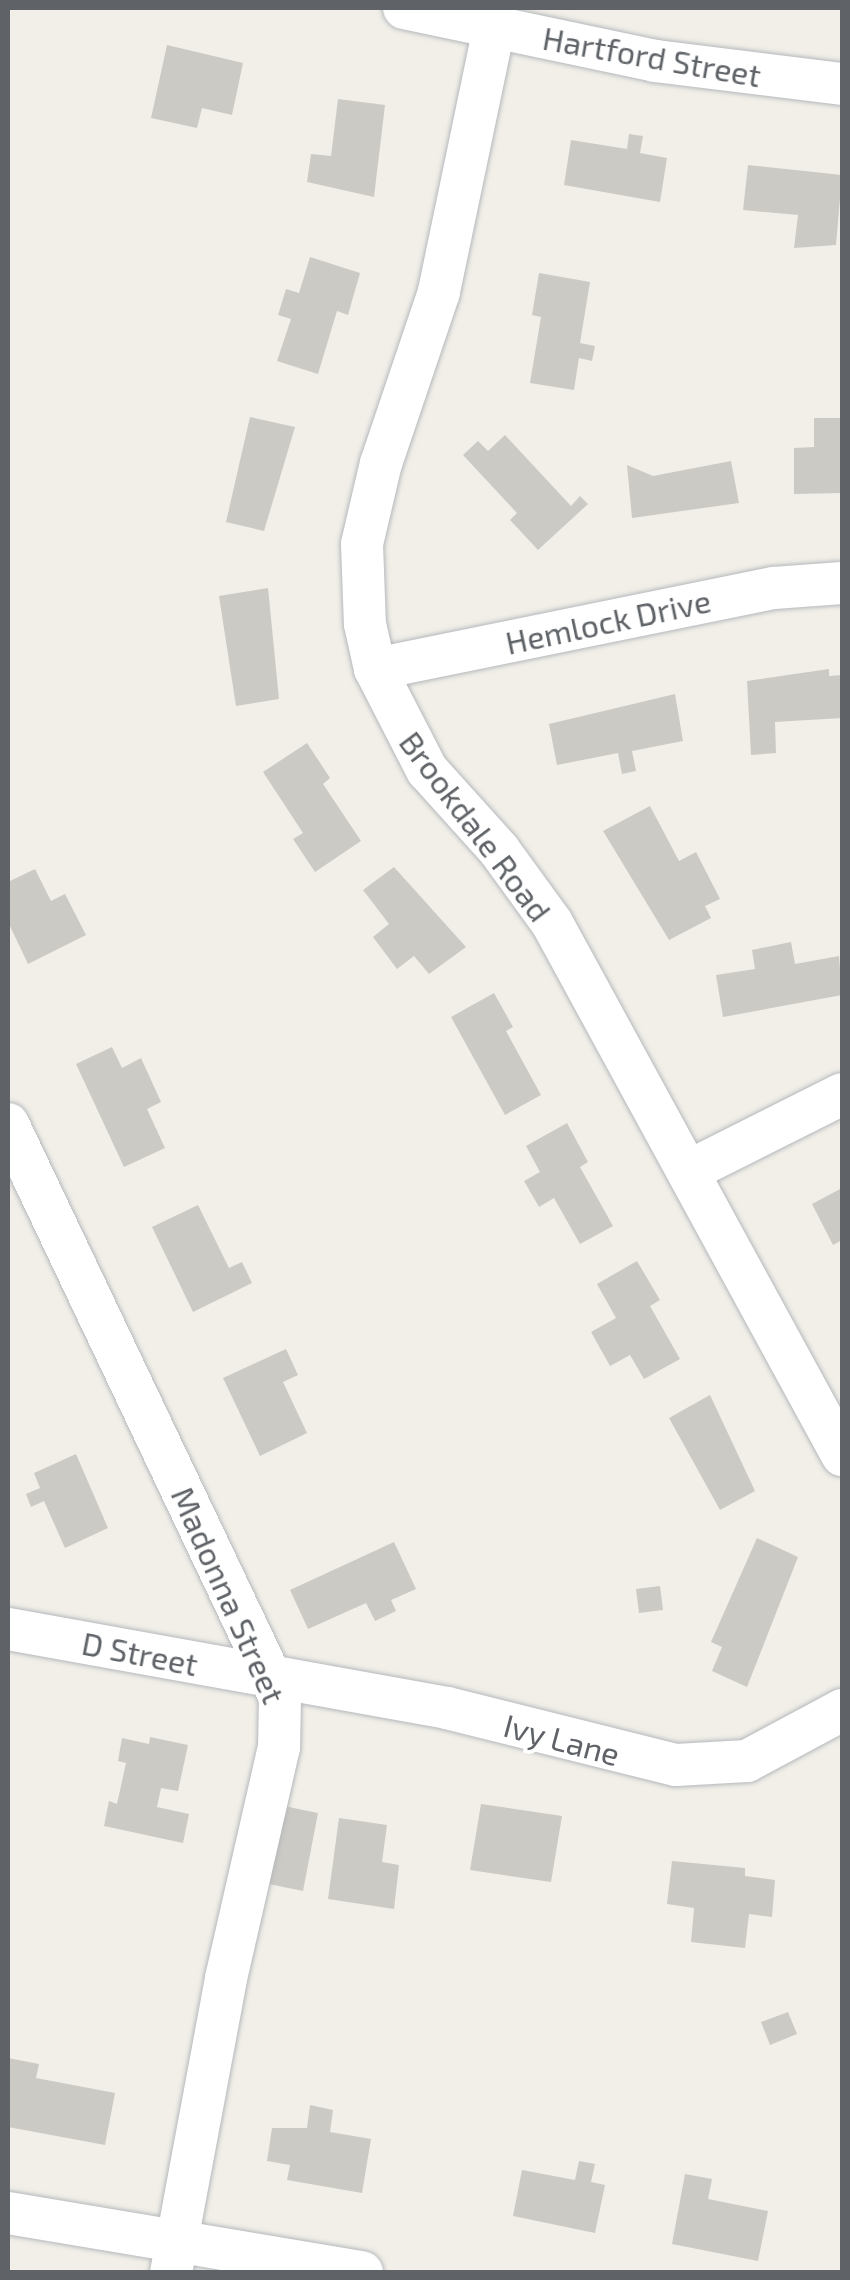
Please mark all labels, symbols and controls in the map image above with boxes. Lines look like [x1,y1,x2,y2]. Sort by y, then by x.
street label: Hartford Street [540,18,764,94]
street label: Hemlock Drive [502,580,714,662]
street label: Brookdale Road [392,723,560,929]
street label: Madonna Street [164,1481,294,1709]
street label: D Street [79,1623,201,1683]
street label: Ivy Lane [499,1705,625,1773]

